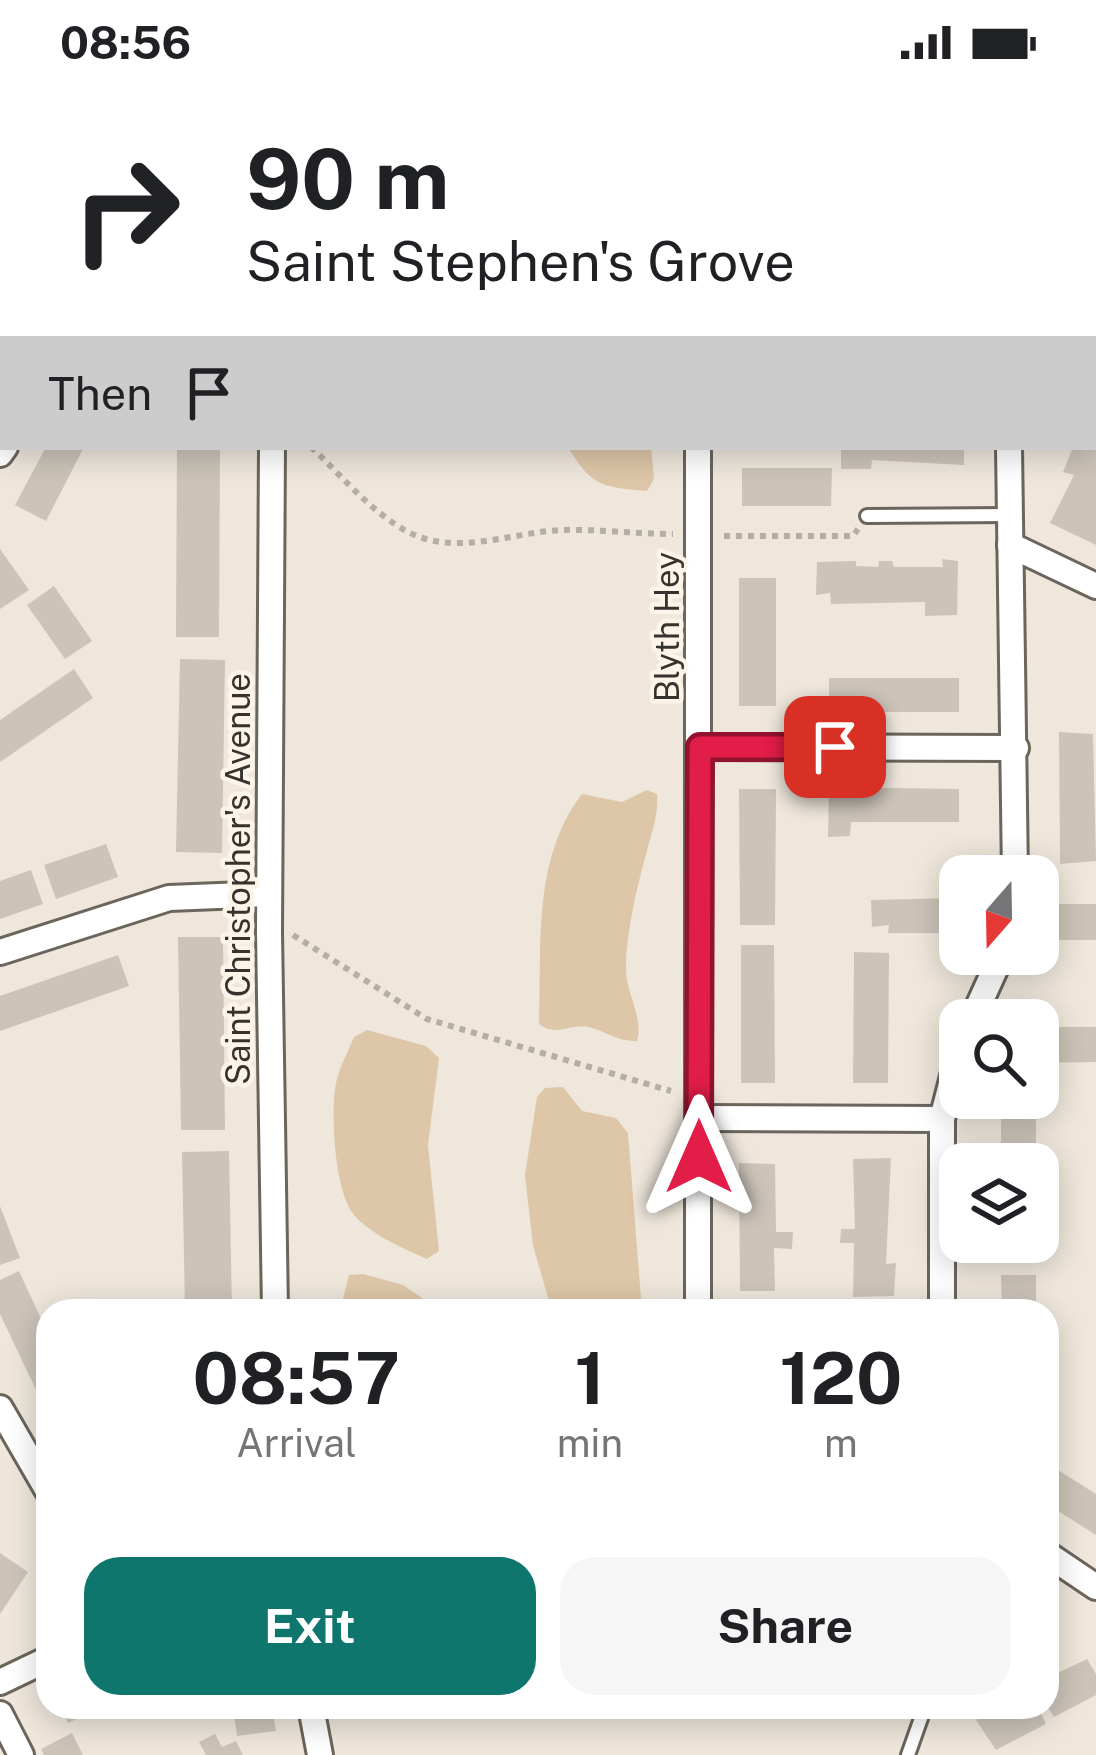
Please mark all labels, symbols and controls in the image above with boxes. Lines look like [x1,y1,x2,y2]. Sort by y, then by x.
text: 08:56 [60,16,191,69]
text: 90 m [246,129,449,228]
icon: right [48,132,204,288]
text: Saint Stephen's Grove [246,230,795,293]
icon: arrive [176,360,242,426]
text: Then [48,367,152,420]
street label: Blyth Hey [648,552,686,702]
street label: Saint Christopher's Avenue [219,673,257,1085]
pin [784,696,886,798]
icon: arrive [802,714,868,780]
north arrow [939,855,1059,975]
map controls [939,855,1059,1263]
button: search [939,999,1059,1119]
position arrow [636,1094,762,1220]
button: layers [939,1143,1059,1263]
text: 08:57 [193,1336,400,1420]
text: 1 [574,1336,605,1420]
text: 120 [779,1336,902,1420]
text: Arrival [236,1420,357,1466]
text: min [557,1420,623,1466]
text: m [824,1420,858,1466]
button: Exit [84,1557,536,1695]
button: Share [560,1557,1011,1695]

